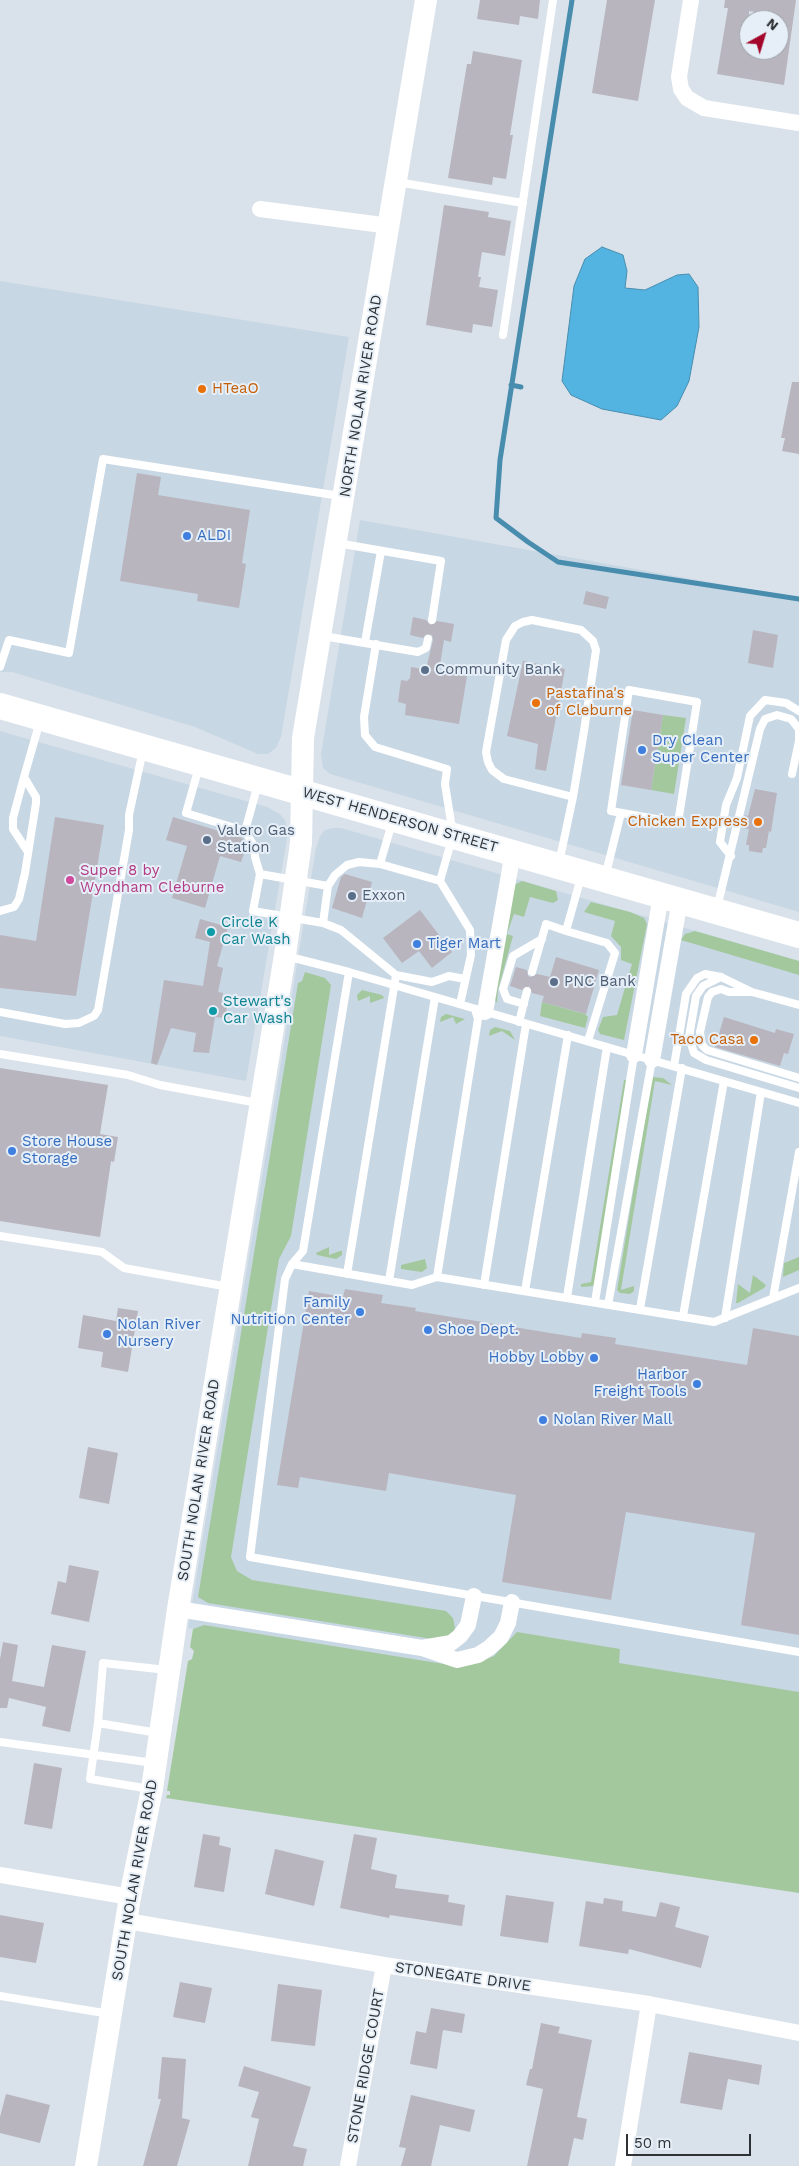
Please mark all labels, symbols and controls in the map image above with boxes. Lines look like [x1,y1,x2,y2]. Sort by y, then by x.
north arrow [739,10,789,60]
text: N [764,15,782,34]
street label: NORTH NOLAN RIVER ROAD [336,294,386,498]
place label: HTeaO [212,380,259,398]
marker: HTeaO [196,383,208,395]
place label: ALDI [197,527,231,545]
marker: ALDI [181,530,193,542]
place label: Community Bank [435,661,561,679]
marker: Community Bank [419,664,431,676]
place label: Pastafina's of Cleburne [546,685,632,720]
marker: Pastafina's of Cleburne [530,697,542,709]
place label: Dry Clean Super Center [652,732,749,767]
marker: Dry Clean Super Center [636,744,648,756]
street label: WEST HENDERSON STREET [300,783,500,857]
place label: Chicken Express [627,813,748,831]
marker: Chicken Express [752,816,764,828]
place label: Valero Gas Station [217,822,295,857]
marker: Valero Gas Station [201,834,213,846]
place label: Super 8 by Wyndham Cleburne [80,862,224,897]
marker: Super 8 by Wyndham Cleburne [64,874,76,886]
place label: Exxon [362,887,406,905]
marker: Exxon [346,890,358,902]
place label: Circle K Car Wash [221,914,291,949]
marker: Circle K Car Wash [205,926,217,938]
place label: Tiger Mart [427,935,501,953]
marker: Tiger Mart [411,938,423,950]
place label: PNC Bank [564,973,636,991]
marker: PNC Bank [548,976,560,988]
place label: Stewart's Car Wash [223,993,293,1028]
marker: Stewart's Car Wash [207,1005,219,1017]
place label: Taco Casa [670,1031,744,1049]
marker: Taco Casa [748,1034,760,1046]
place label: Store House Storage [22,1133,112,1168]
marker: Store House Storage [6,1145,18,1157]
place label: Family Nutrition Center [231,1294,350,1329]
marker: Family Nutrition Center [354,1306,366,1318]
place label: Nolan River Nursery [117,1316,201,1351]
place label: Shoe Dept. [438,1321,519,1339]
marker: Shoe Dept. [422,1324,434,1336]
marker: Nolan River Nursery [101,1328,113,1340]
place label: Hobby Lobby [489,1349,584,1367]
marker: Hobby Lobby [588,1352,600,1364]
place label: Harbor Freight Tools [593,1366,687,1401]
street label: SOUTH NOLAN RIVER ROAD [174,1378,224,1582]
marker: Harbor Freight Tools [691,1378,703,1390]
place label: Nolan River Mall [553,1411,672,1429]
marker: Nolan River Mall [537,1414,549,1426]
street label: SOUTH NOLAN RIVER ROAD [108,1778,162,1982]
street label: STONEGATE DRIVE [394,1959,532,1995]
street label: STONE RIDGE COURT [344,1987,388,2145]
scale bar [629,2124,754,2156]
text: 50 m [634,2134,671,2152]

